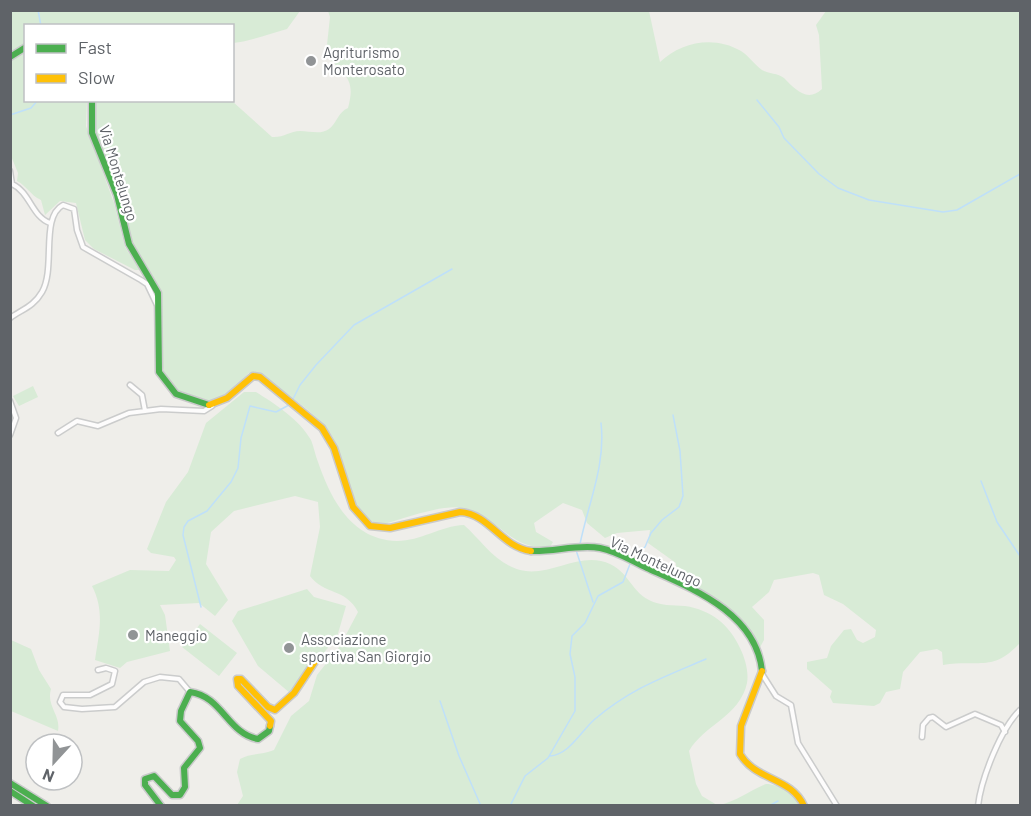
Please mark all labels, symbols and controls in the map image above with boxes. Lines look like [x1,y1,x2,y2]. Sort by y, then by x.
legend [24,24,234,102]
text: Fast [78,36,112,58]
place label: Agriturismo Monterosato [323,43,405,78]
marker: Agriturismo Monterosato [304,54,318,68]
text: Slow [78,66,115,88]
street label: Via Montelungo [96,123,142,223]
street label: Via Montelungo [607,532,705,590]
place label: Maneggio [145,626,207,644]
marker: Maneggio [126,628,140,642]
place label: Associazione sportiva San Giorgio [301,630,431,665]
marker: Associazione sportiva San Giorgio [282,641,296,655]
north arrow [24,732,84,792]
text: N [40,766,57,787]

